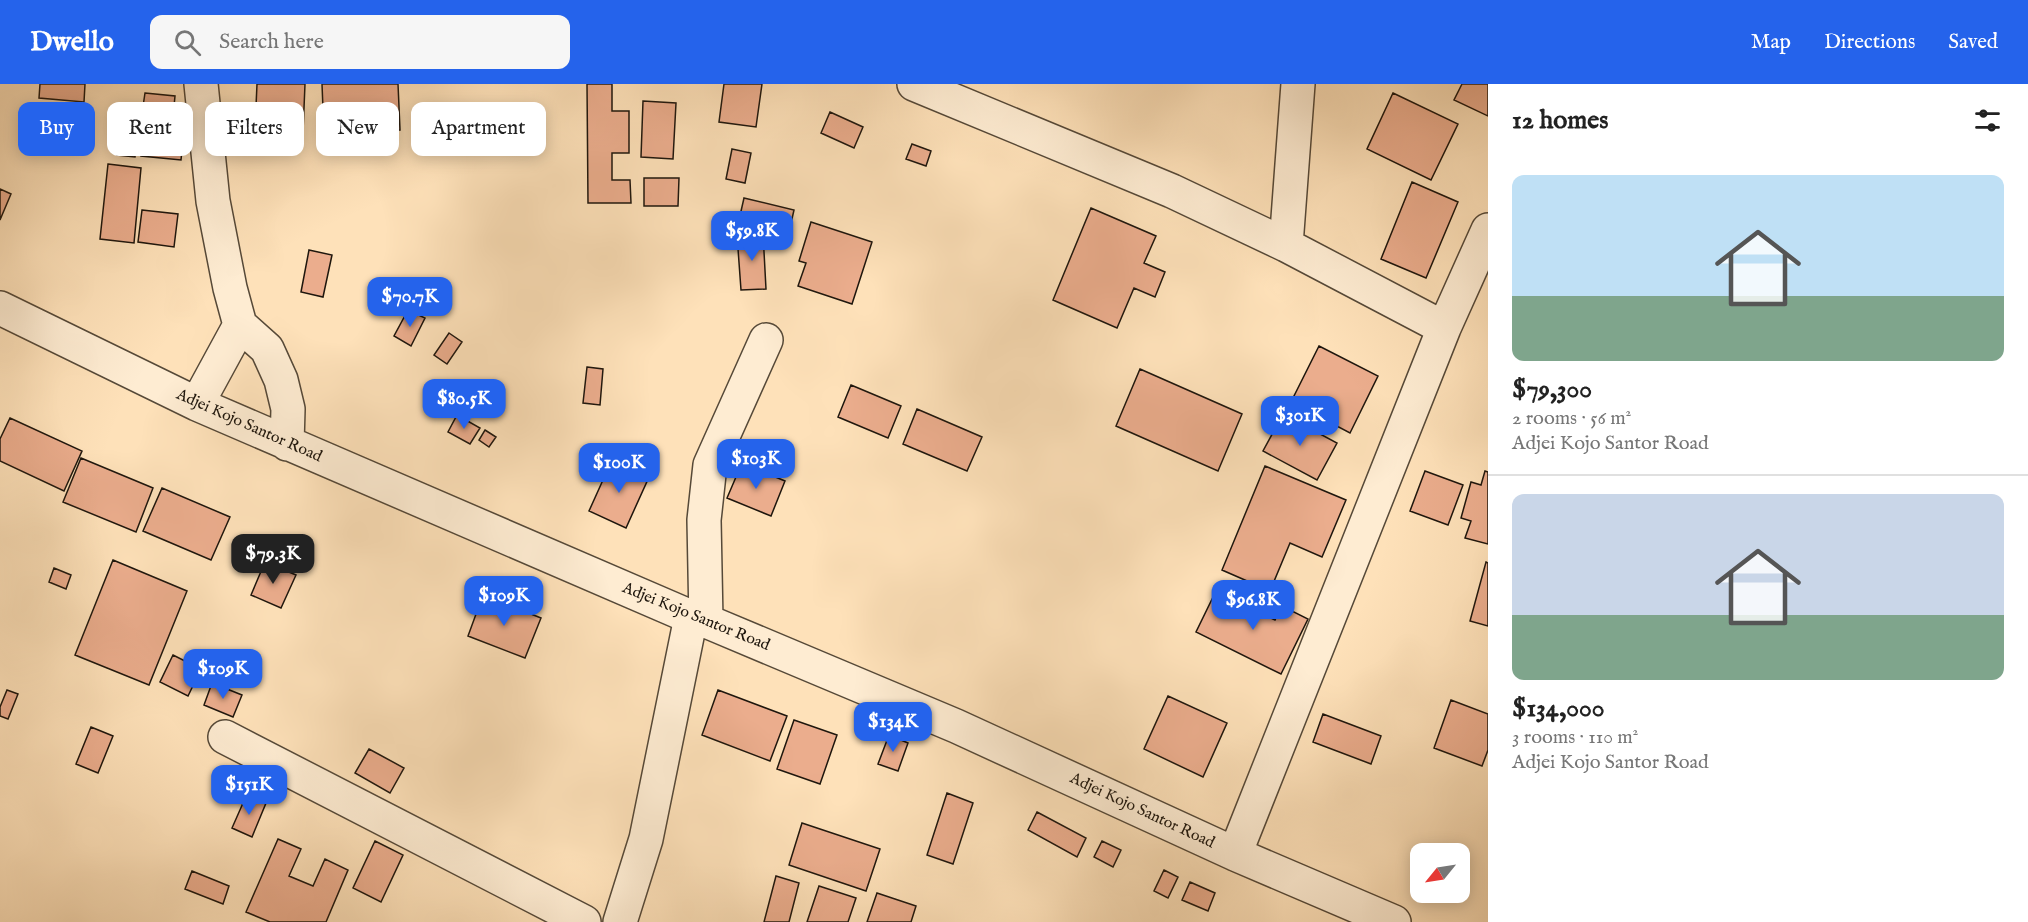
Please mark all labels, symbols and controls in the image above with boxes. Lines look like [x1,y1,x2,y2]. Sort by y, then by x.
search box [150,15,570,69]
text: Dwello [30,25,114,60]
icon: search [171,26,204,59]
text: Search here [219,28,324,56]
text: Map [1751,29,1791,56]
text: Directions [1824,29,1915,56]
text: Saved [1948,29,1998,56]
chip: Buy [18,102,95,156]
chip: Rent [107,102,193,156]
chip: Filters [205,102,304,156]
chip: New [316,102,399,156]
chip: Apartment [411,102,546,156]
text: 12 homes [1512,104,1608,137]
icon: filters [1971,104,2004,137]
pin: $59.8K [703,211,801,262]
icon: home [1704,214,1812,322]
text: $59.8K [725,218,779,243]
pin: $70.7K [361,277,459,328]
text: $70.7K [381,284,439,309]
text: $79,300 [1512,373,1592,406]
pin: $80.5K [415,379,513,430]
street label: Adjei Kojo Santor Road [172,384,325,467]
text: $80.5K [437,386,491,411]
pin: $301K [1258,396,1342,447]
text: $301K [1275,403,1325,428]
text: 2 rooms · 56 m² [1512,406,1631,431]
text: Adjei Kojo Santor Road [1512,431,1709,456]
pin: $103K [714,439,798,490]
pin: $100K [577,443,661,494]
text: $103K [731,446,781,471]
text: $100K [593,450,645,475]
icon: home [1704,533,1812,641]
pin: $79.3K [224,534,322,585]
text: $79.3K [245,541,301,566]
pin: $109K [462,576,546,627]
street label: Adjei Kojo Santor Road [618,578,773,656]
pin: $96.8K [1204,580,1302,631]
text: $109K [478,583,530,608]
text: $96.8K [1226,587,1280,612]
pin: $109K [181,649,265,700]
text: $109K [197,656,249,681]
text: $134,000 [1512,692,1604,725]
pin: $134K [851,702,935,753]
text: $134K [868,709,918,734]
text: 3 rooms · 110 m² [1512,725,1638,750]
text: Adjei Kojo Santor Road [1512,750,1709,775]
pin: $151K [207,765,291,816]
street label: Adjei Kojo Santor Road [1066,768,1218,854]
text: $151K [225,772,273,797]
north arrow [1410,843,1470,903]
map controls [1410,843,1470,903]

